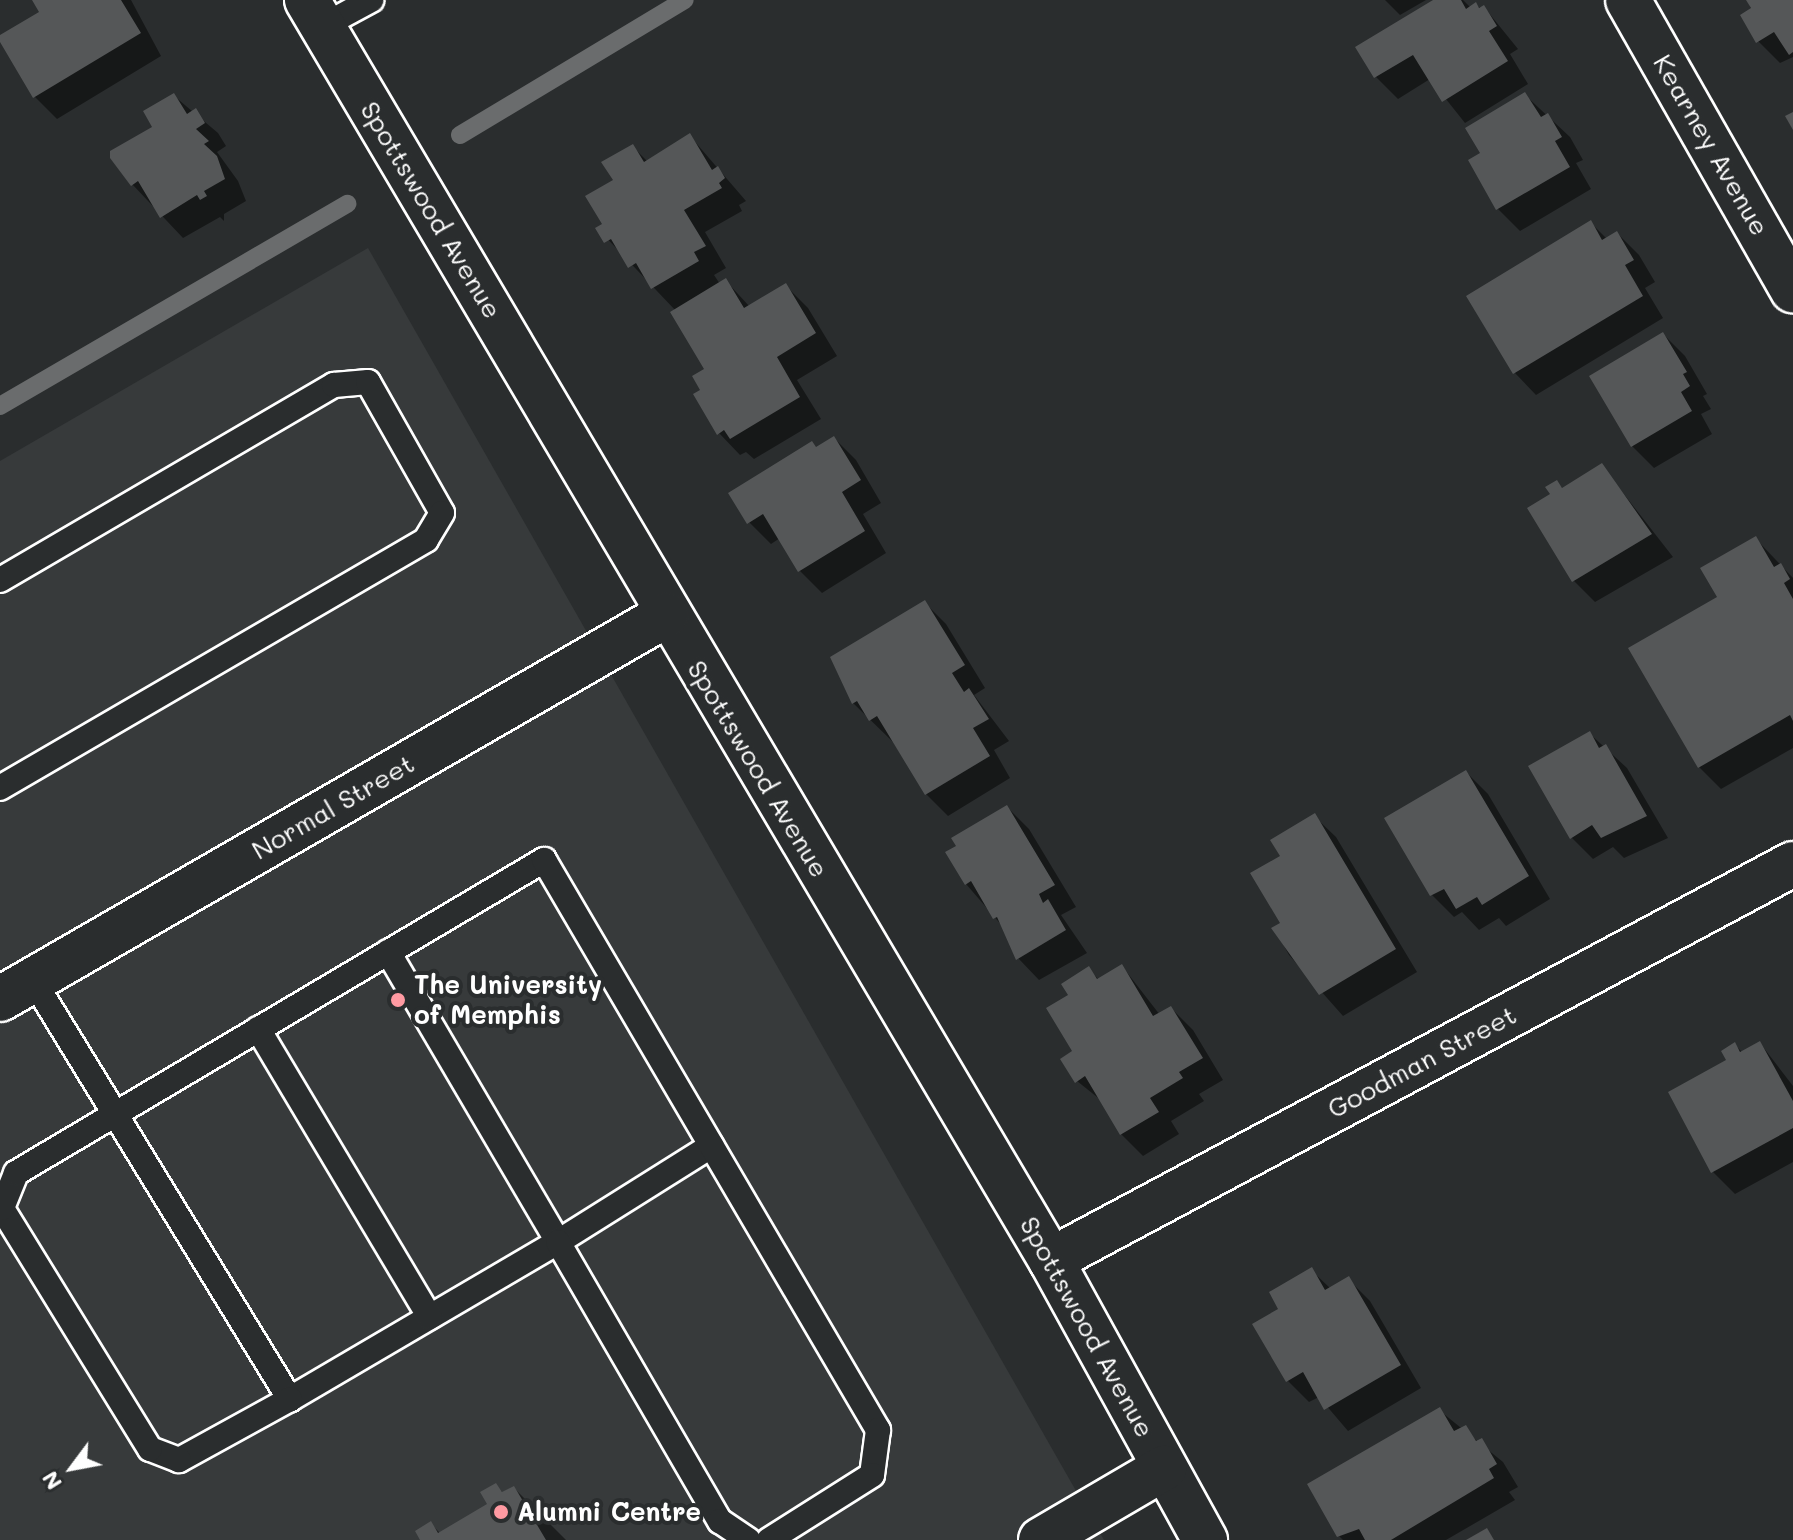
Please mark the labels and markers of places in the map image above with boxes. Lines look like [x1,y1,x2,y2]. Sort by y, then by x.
place label: The University of Memphis [414,969,602,1030]
marker: The University of Memphis [389,991,407,1009]
place label: Alumni Centre [517,1496,701,1528]
marker: Alumni Centre [492,1503,510,1521]

